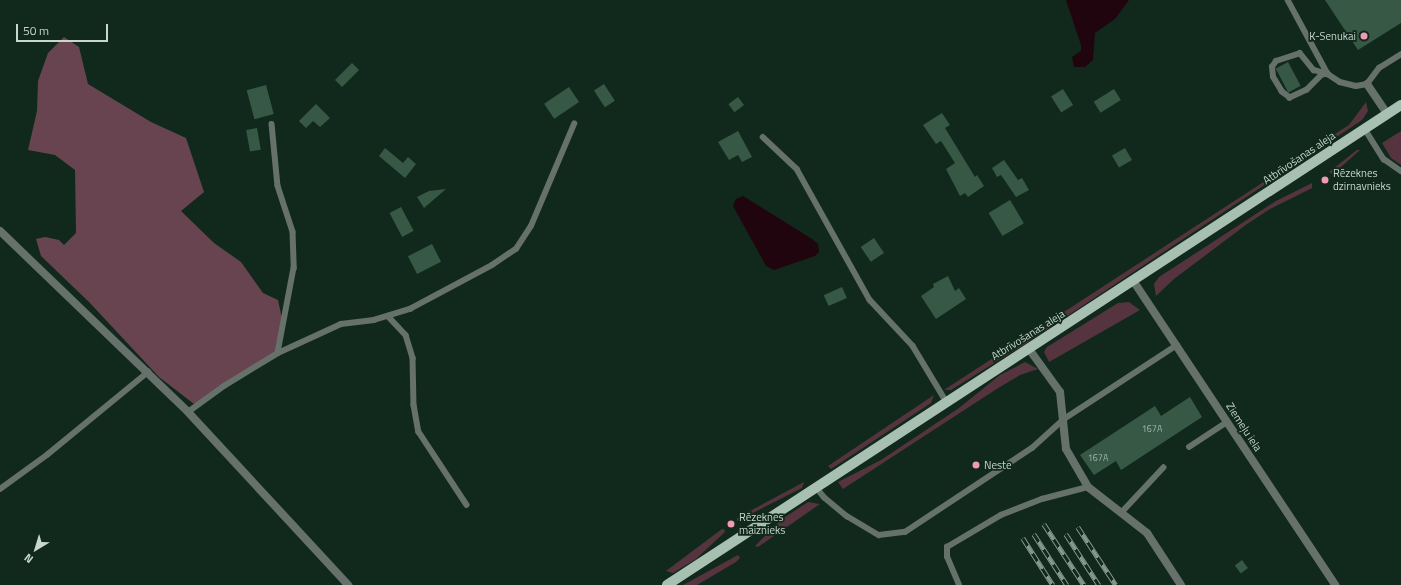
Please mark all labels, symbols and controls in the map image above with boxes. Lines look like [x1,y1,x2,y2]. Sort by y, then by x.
scale bar [18,16,110,42]
text: 50 m [23,21,49,40]
place label: K-Senukai [1309,29,1356,43]
marker: K-Senukai [1359,31,1369,41]
street label: Atbrīvošanas aleja [1260,129,1338,187]
place label: Rēzeknes dzirnavnieks [1333,167,1391,193]
marker: Rēzeknes dzirnavnieks [1320,175,1330,185]
street label: Atbrīvošanas aleja [989,307,1067,363]
street label: Ziemeļu iela [1223,400,1265,454]
house number: 167A [1142,424,1162,434]
house number: 167A [1088,453,1108,463]
place label: Neste [984,458,1011,472]
marker: Neste [971,460,981,470]
place label: Rēzeknes maiznieks [739,511,785,537]
marker: Rēzeknes maiznieks [726,519,736,529]
north arrow [16,529,56,569]
text: N [21,550,37,567]

